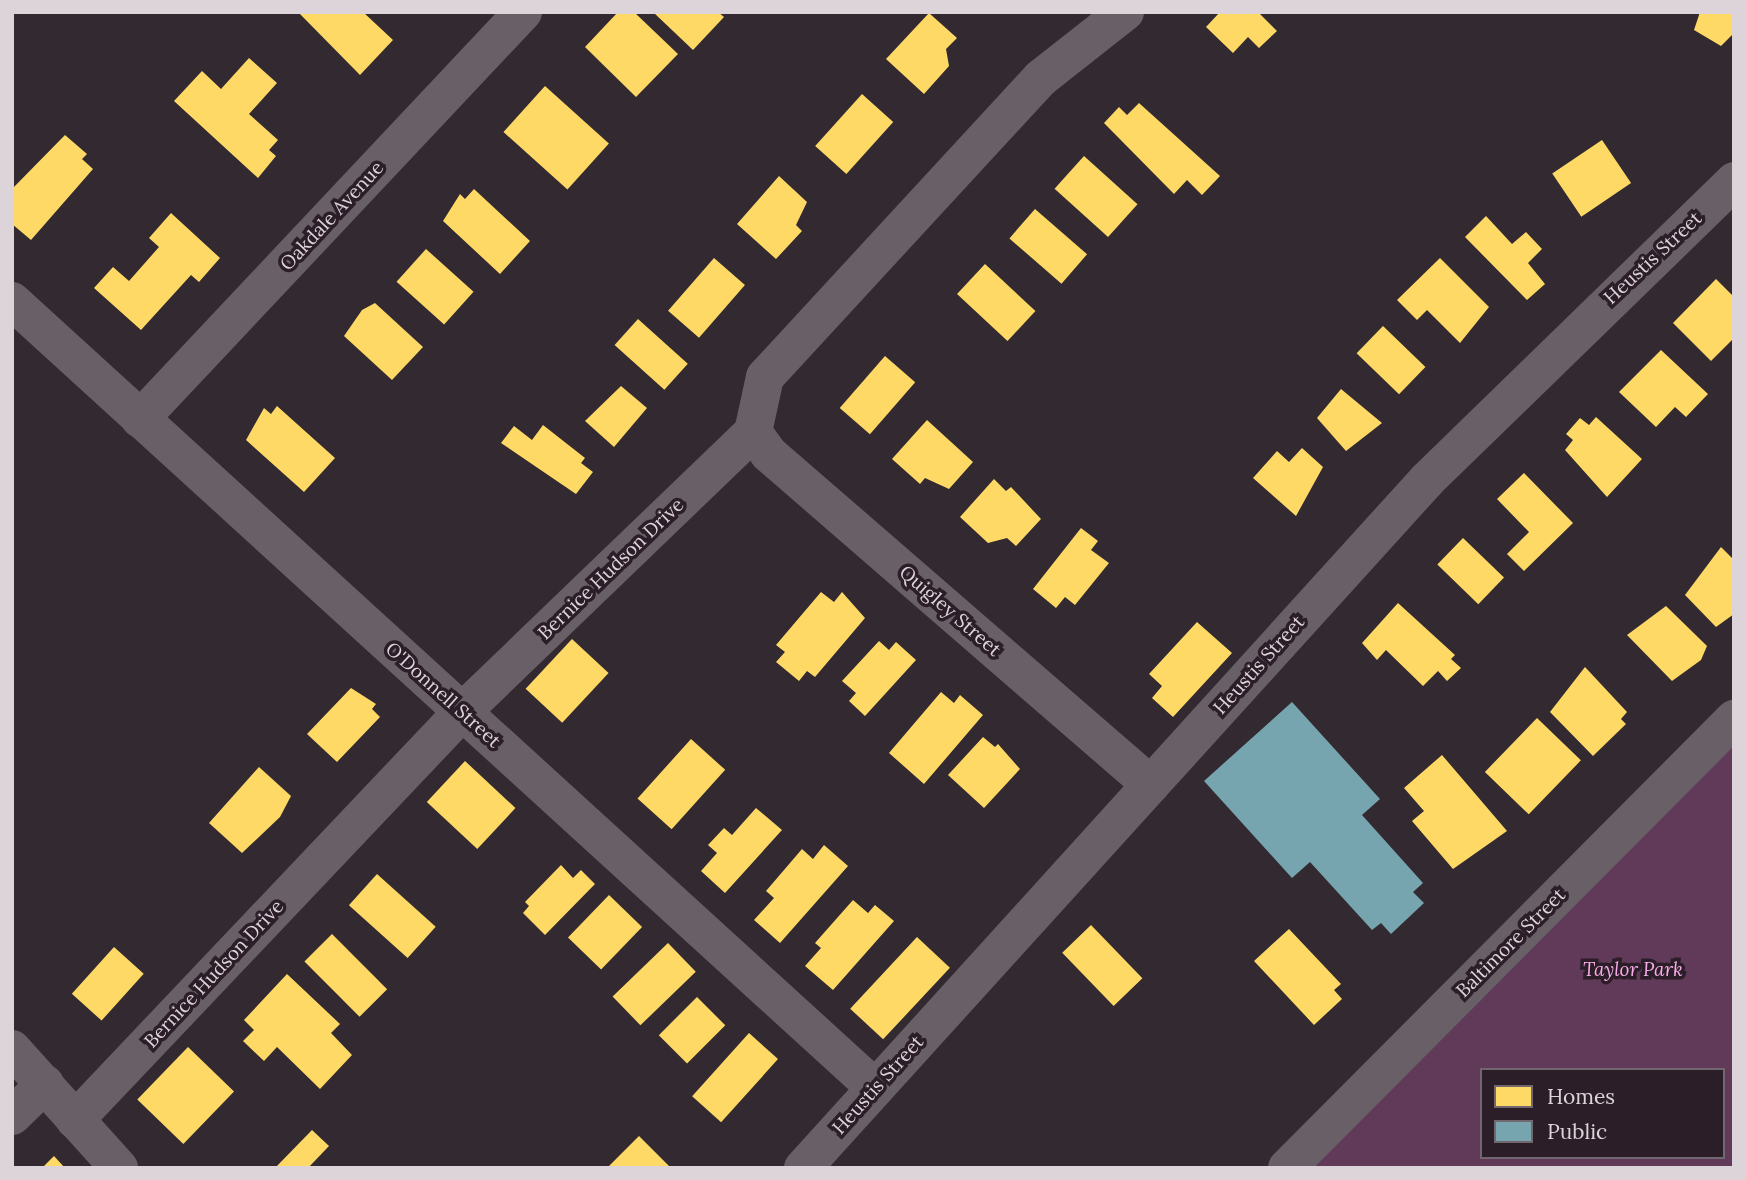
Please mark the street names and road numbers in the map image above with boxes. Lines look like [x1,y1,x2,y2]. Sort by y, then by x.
street label: Oakdale Avenue [276,157,388,275]
street label: Heustis Street [1599,207,1707,309]
street label: Bernice Hudson Drive [533,494,689,644]
street label: Quigley Street [895,561,1005,661]
street label: Heustis Street [1209,611,1309,719]
street label: O'Donnell Street [381,637,505,753]
street label: Baltimore Street [1452,884,1570,1002]
street label: Bernice Hudson Drive [140,895,288,1053]
street label: Heustis Street [828,1031,928,1139]

